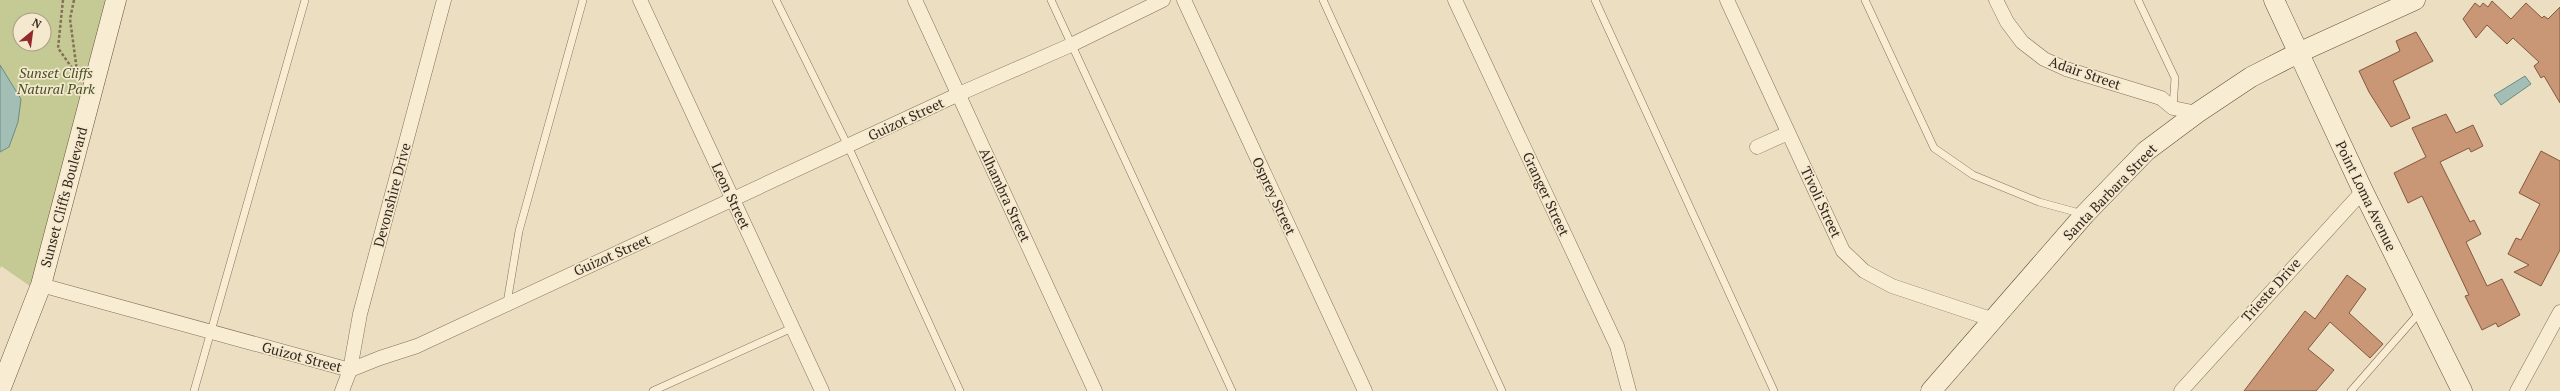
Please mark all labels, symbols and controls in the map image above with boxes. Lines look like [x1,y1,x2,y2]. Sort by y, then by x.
north arrow [12,12,52,52]
text: N [30,15,44,32]
street label: Adair Street [2047,51,2124,94]
park label: Sunset Cliffs Natural Park [16,63,95,98]
street label: Guizot Street [865,92,948,145]
street label: Sunset Cliffs Boulevard [36,124,91,269]
street label: Point Loma Avenue [2332,138,2401,254]
street label: Santa Barbara Street [2059,139,2161,244]
street label: Devonshire Drive [368,141,415,249]
street label: Alhambra Street [975,145,1036,246]
street label: Granger Street [1519,149,1575,240]
street label: Osprey Street [1248,154,1301,239]
street label: Leon Street [708,159,756,233]
street label: Tivoli Street [1797,163,1847,241]
street label: Guizot Street [570,229,654,280]
street label: Trieste Drive [2237,254,2304,326]
street label: Guizot Street [260,337,345,377]

